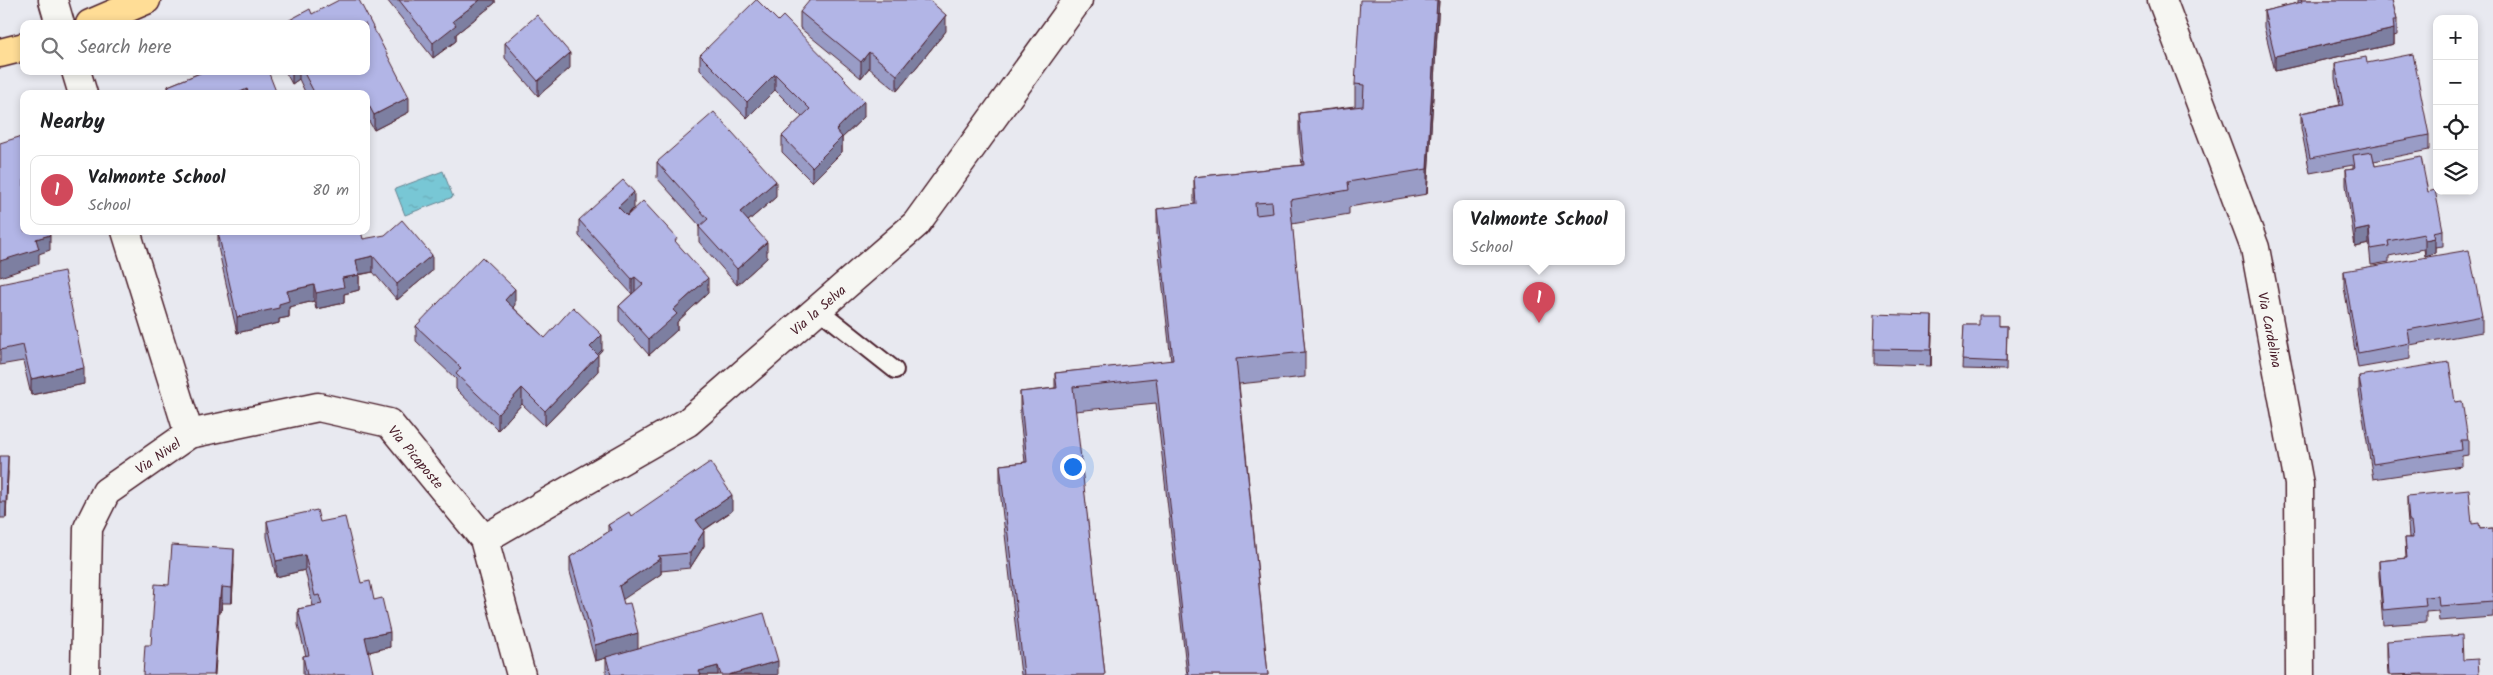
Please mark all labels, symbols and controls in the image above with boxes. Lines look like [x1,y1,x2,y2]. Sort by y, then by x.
map controls [2433,15,2478,195]
button: + [2433,15,2478,60]
search box [20,20,370,75]
text: Search here [78,33,172,63]
icon: search [38,34,66,62]
button: − [2433,60,2478,105]
button: locate [2433,105,2478,150]
text: Nearby [40,106,105,139]
button: layers [2433,150,2478,195]
text: Valmonte School [88,163,226,193]
text: 1 [55,178,59,203]
text: 80 m [312,178,349,203]
text: School [88,193,131,218]
popup [1453,200,1625,265]
text: Valmonte School [1470,205,1608,235]
text: School [1470,235,1513,260]
street label: Via la Selva [786,280,852,341]
pin: 1 [1523,282,1555,323]
street label: Via Cardelina [2251,290,2287,370]
street label: Via Picaposte [382,421,449,495]
street label: Via Nivel [131,433,186,481]
your location [1060,454,1086,480]

